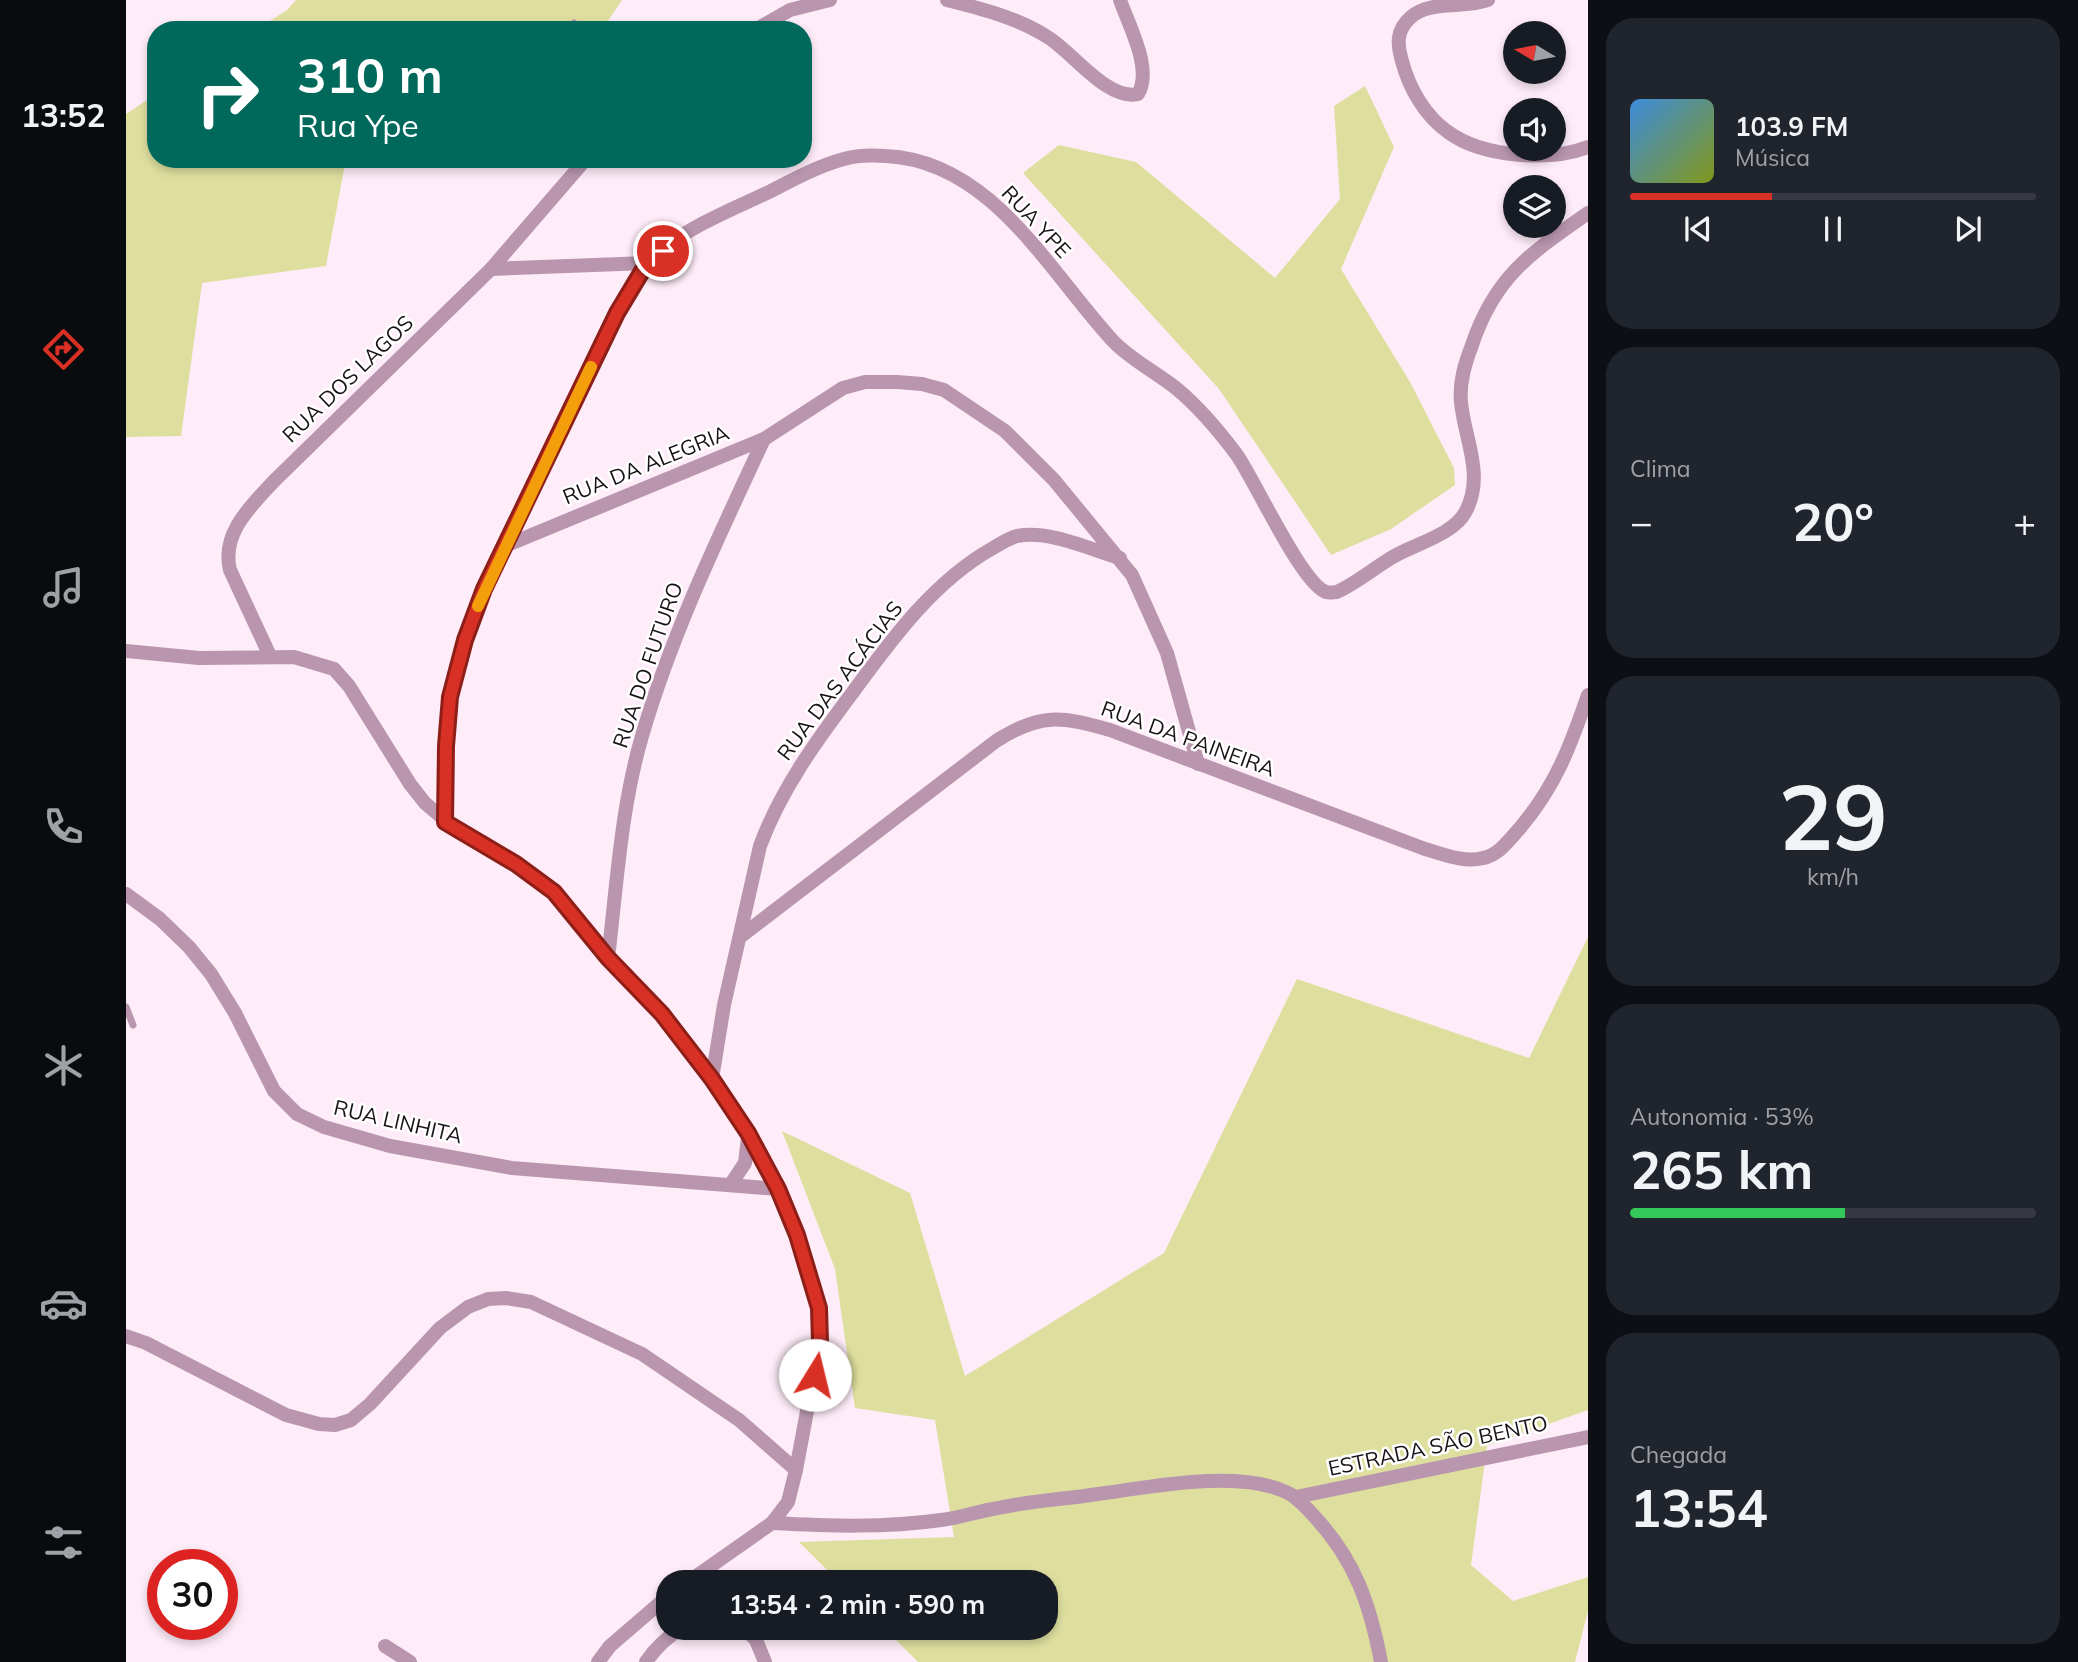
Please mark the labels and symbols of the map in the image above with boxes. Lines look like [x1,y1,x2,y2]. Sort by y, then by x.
north arrow [1503,21,1566,84]
street label: RUA YPE [997,180,1077,263]
pin [633,221,693,281]
street label: RUA DOS LAGOS [276,309,418,447]
street label: RUA DA ALEGRIA [559,419,733,509]
street label: RUA DO FUTURO [606,578,688,751]
street label: RUA DAS ACÁCIAS [771,596,908,765]
street label: RUA DA PAINEIRA [1098,695,1279,782]
street label: RUA LINHITA [331,1094,466,1149]
position arrow [778,1338,852,1412]
street label: ESTRADA SÃO BENTO [1326,1409,1550,1481]
speed limit sign: 30 [147,1549,238,1640]

